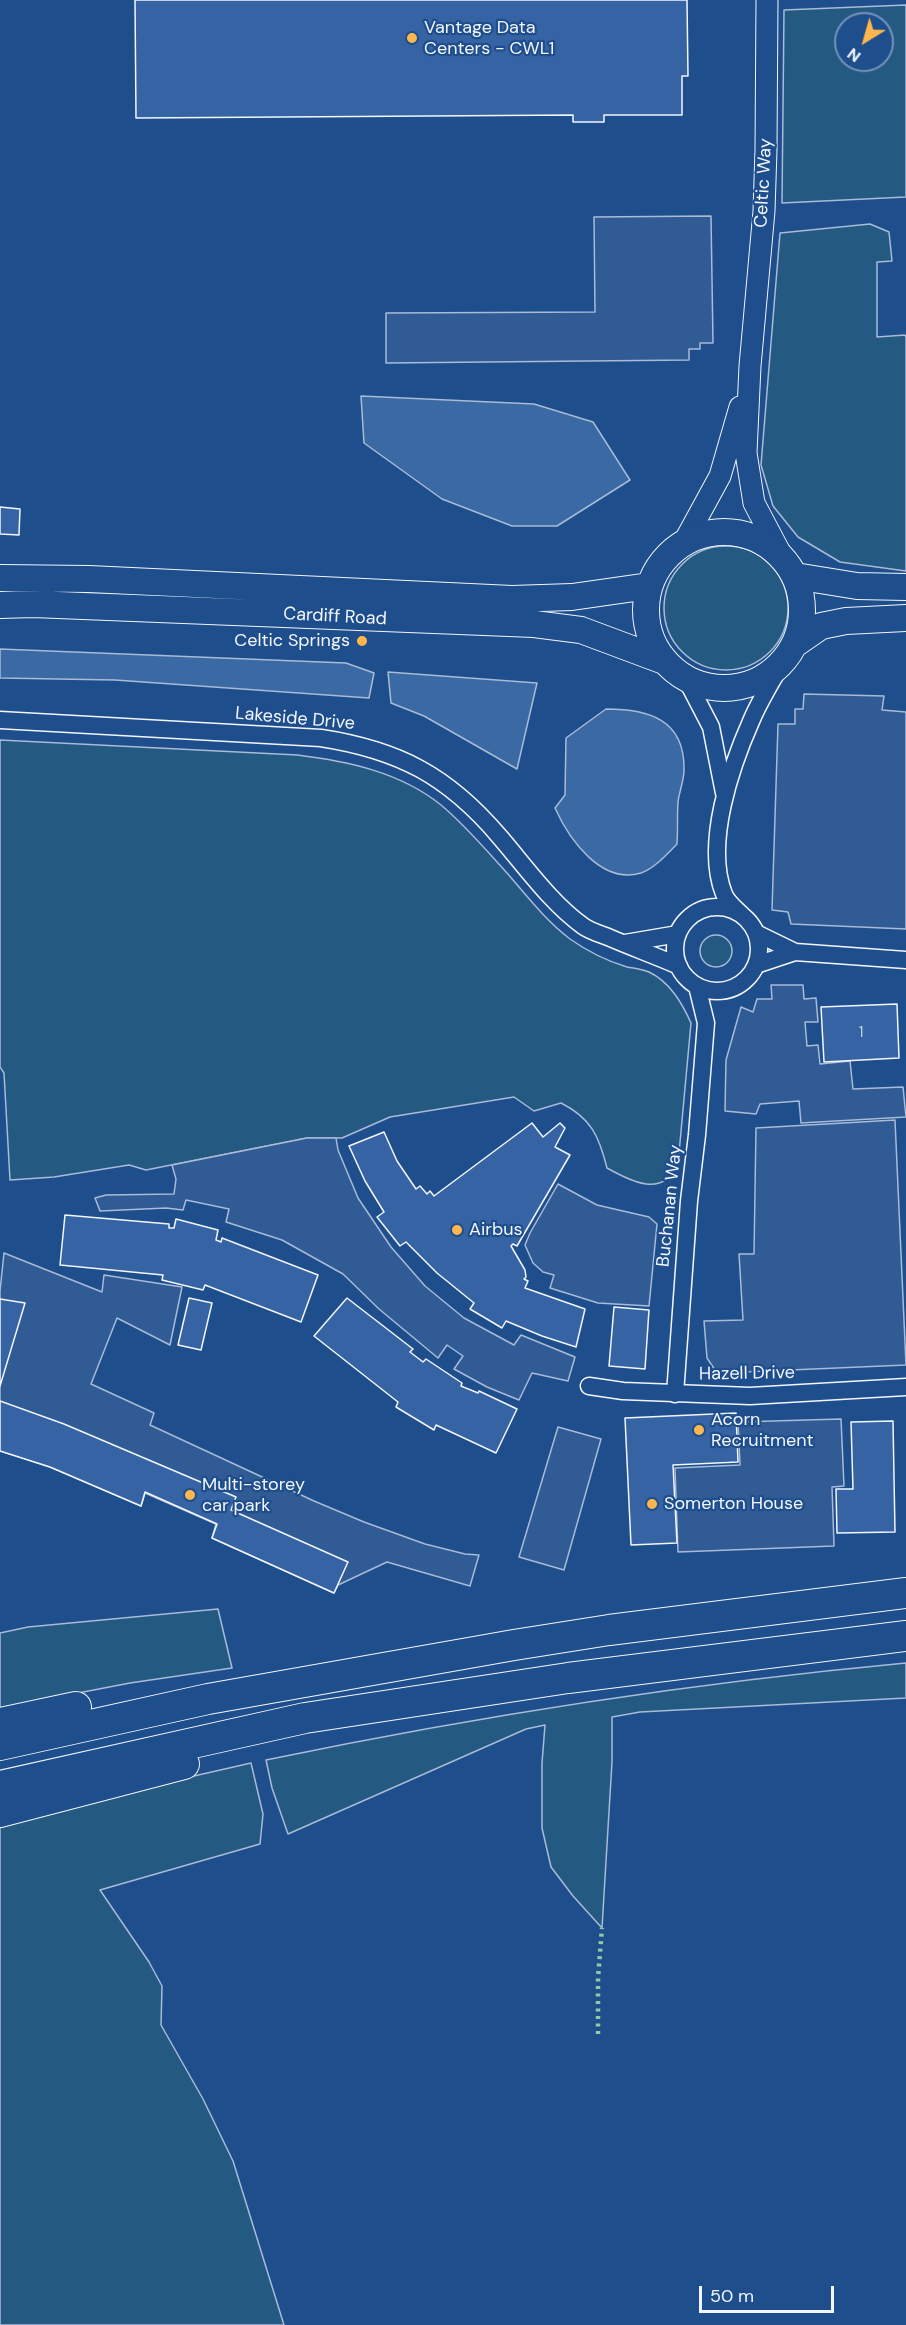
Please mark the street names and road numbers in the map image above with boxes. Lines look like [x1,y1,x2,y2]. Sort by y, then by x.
street label: Celtic Way [751,138,777,228]
street label: Cardiff Road [283,604,387,630]
street label: Lakeside Drive [234,703,356,735]
street label: Buchanan Way [653,1144,687,1268]
street label: Hazell Drive [699,1362,795,1386]

